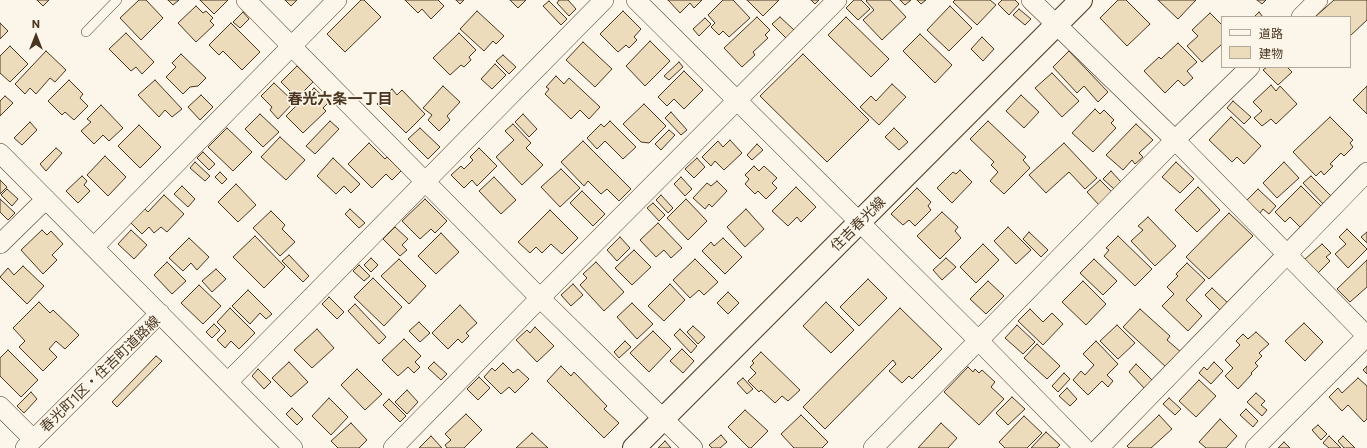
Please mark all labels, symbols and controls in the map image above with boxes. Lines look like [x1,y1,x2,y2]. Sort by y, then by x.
north arrow [16,16,56,56]
legend [1221,16,1351,68]
text: N [32,17,40,30]
text: 道路 [1259,26,1283,40]
text: 建物 [1259,46,1283,60]
district label: 春光六条一丁目 [288,90,392,108]
street label: 住吉春光線 [827,193,889,255]
street label: 春光町1区・住吉町道路線 [37,312,163,436]

